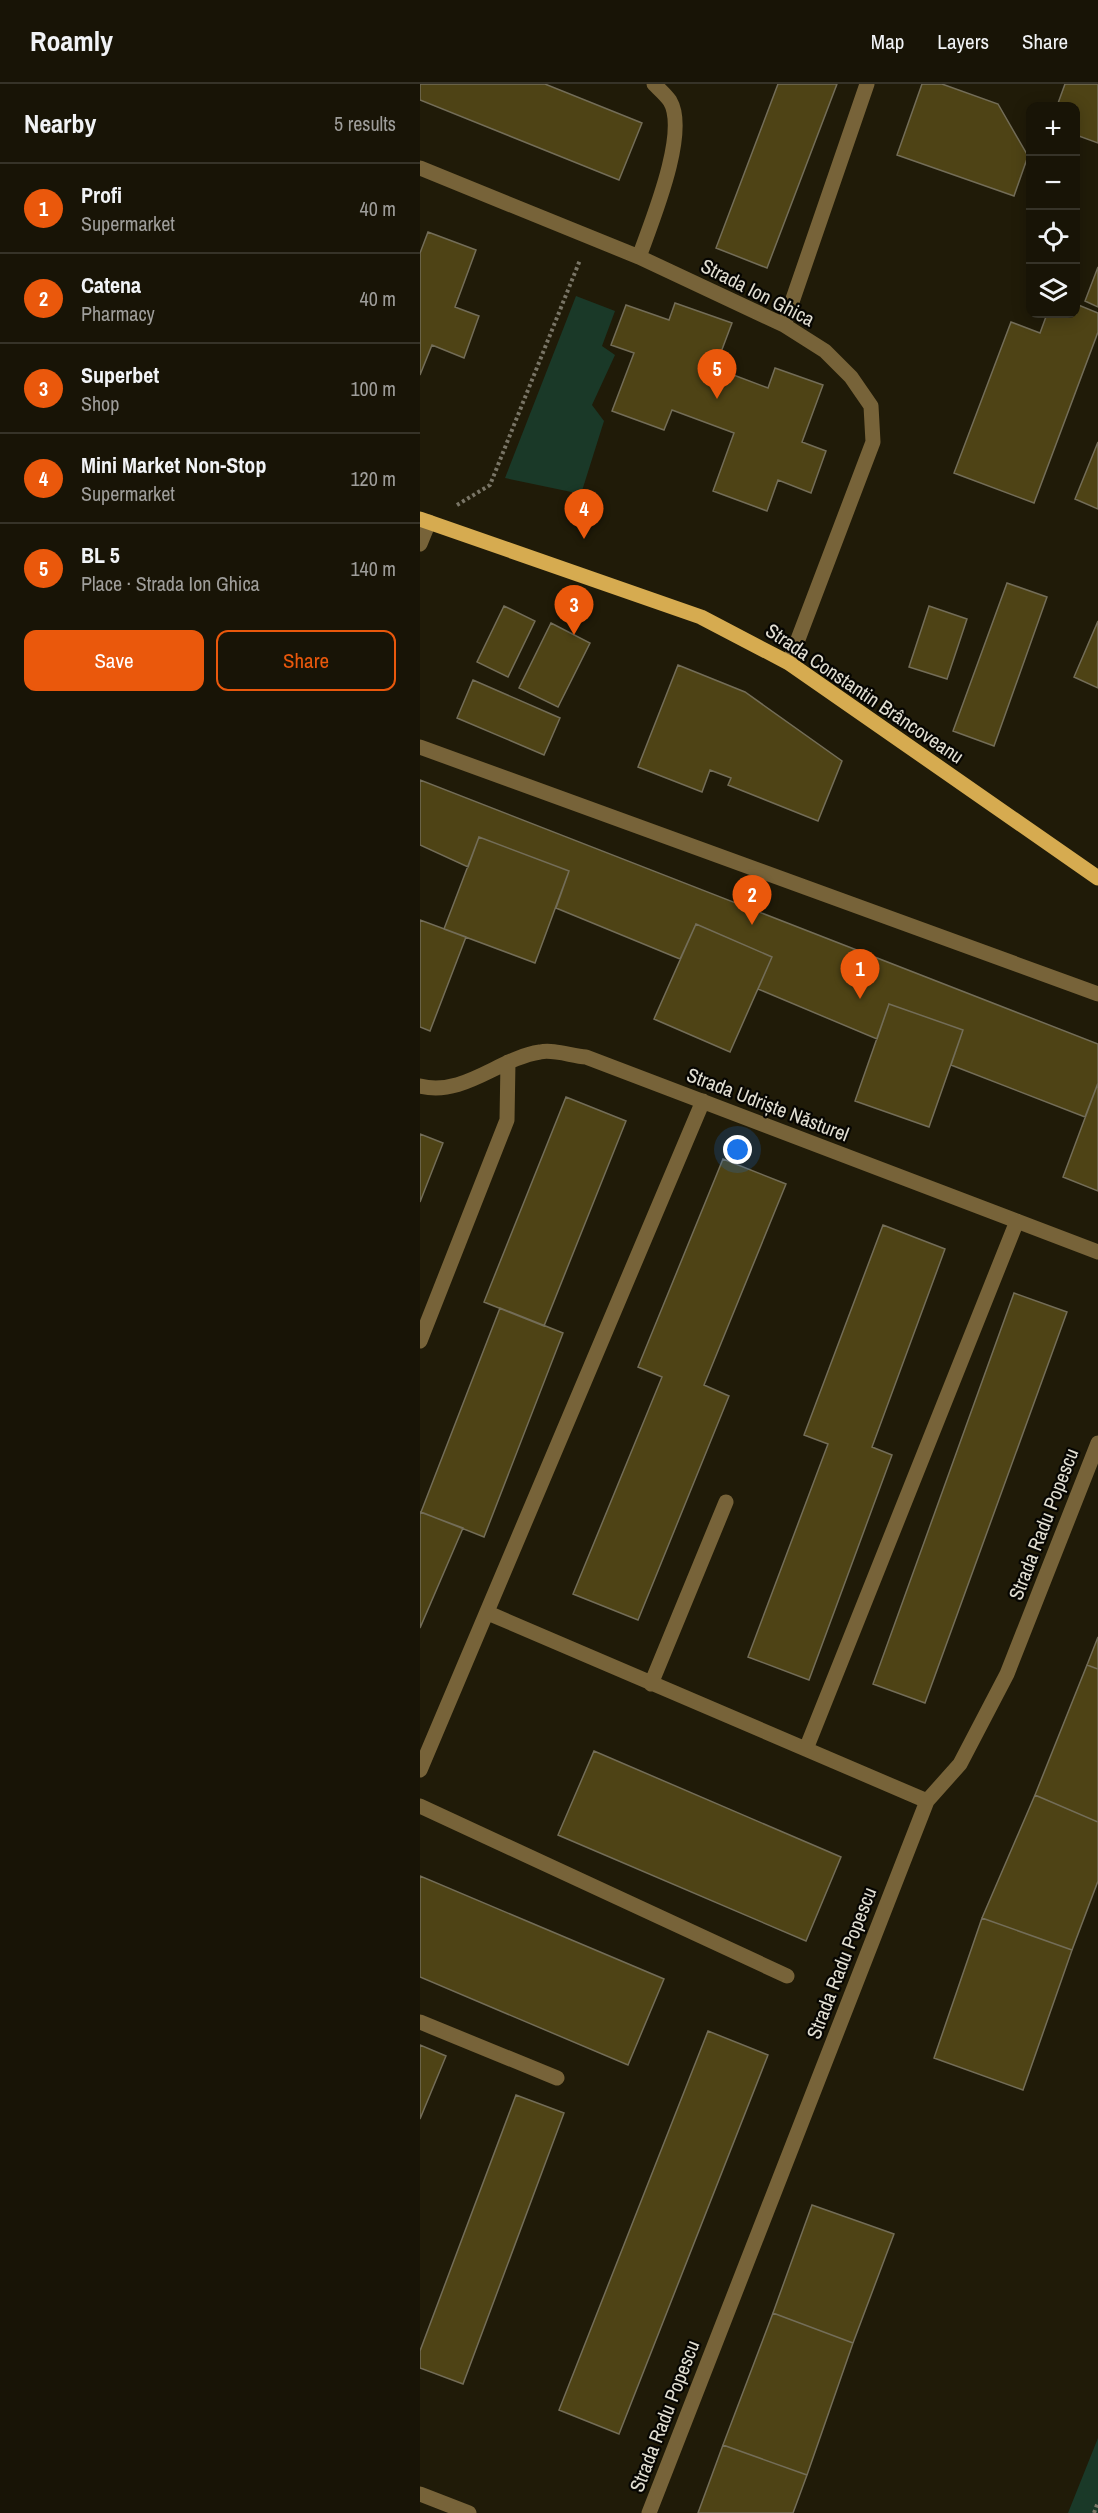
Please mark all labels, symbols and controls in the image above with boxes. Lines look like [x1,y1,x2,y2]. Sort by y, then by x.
text: Roamly [30,22,113,60]
text: Map [871,27,904,56]
text: Layers [937,27,989,56]
text: Share [1022,27,1068,56]
map controls [1026,102,1080,318]
button: + [1026,102,1080,156]
text: Nearby [24,106,96,141]
text: 5 results [334,110,396,137]
button: − [1026,156,1080,210]
text: Profi [81,180,122,210]
text: 1 [39,195,48,222]
text: 40 m [360,195,396,222]
text: Supermarket [81,210,175,237]
button: locate [1026,210,1080,264]
street label: Strada Ion Ghica [697,252,819,332]
button: layers [1026,264,1080,318]
text: Catena [81,270,141,300]
text: 2 [39,285,48,312]
text: 40 m [360,285,396,312]
text: Pharmacy [81,300,155,327]
pin: 5 [698,350,736,399]
text: Superbet [81,360,159,390]
text: 3 [39,375,48,402]
text: 100 m [350,375,396,402]
text: Shop [81,390,119,417]
text: Mini Market Non-Stop [81,450,266,480]
text: 4 [39,465,48,492]
text: 120 m [350,465,396,492]
text: Supermarket [81,480,175,507]
pin: 4 [564,490,604,539]
text: BL 5 [81,540,120,570]
text: 5 [39,555,48,582]
text: 140 m [350,555,396,582]
text: Place · Strada Ion Ghica [81,570,260,597]
pin: 3 [554,586,594,635]
street label: Strada Constantin Brâncoveanu [761,617,969,769]
button: Save [24,630,204,691]
button: Share [216,630,396,691]
pin: 2 [732,876,772,925]
pin: 1 [840,950,880,999]
street label: Strada Udriște Năsturel [683,1061,853,1147]
your location [723,1135,752,1164]
street label: Strada Radu Popescu [1002,1444,1084,1604]
street label: Strada Radu Popescu [800,1883,882,2043]
street label: Strada Radu Popescu [623,2336,705,2496]

